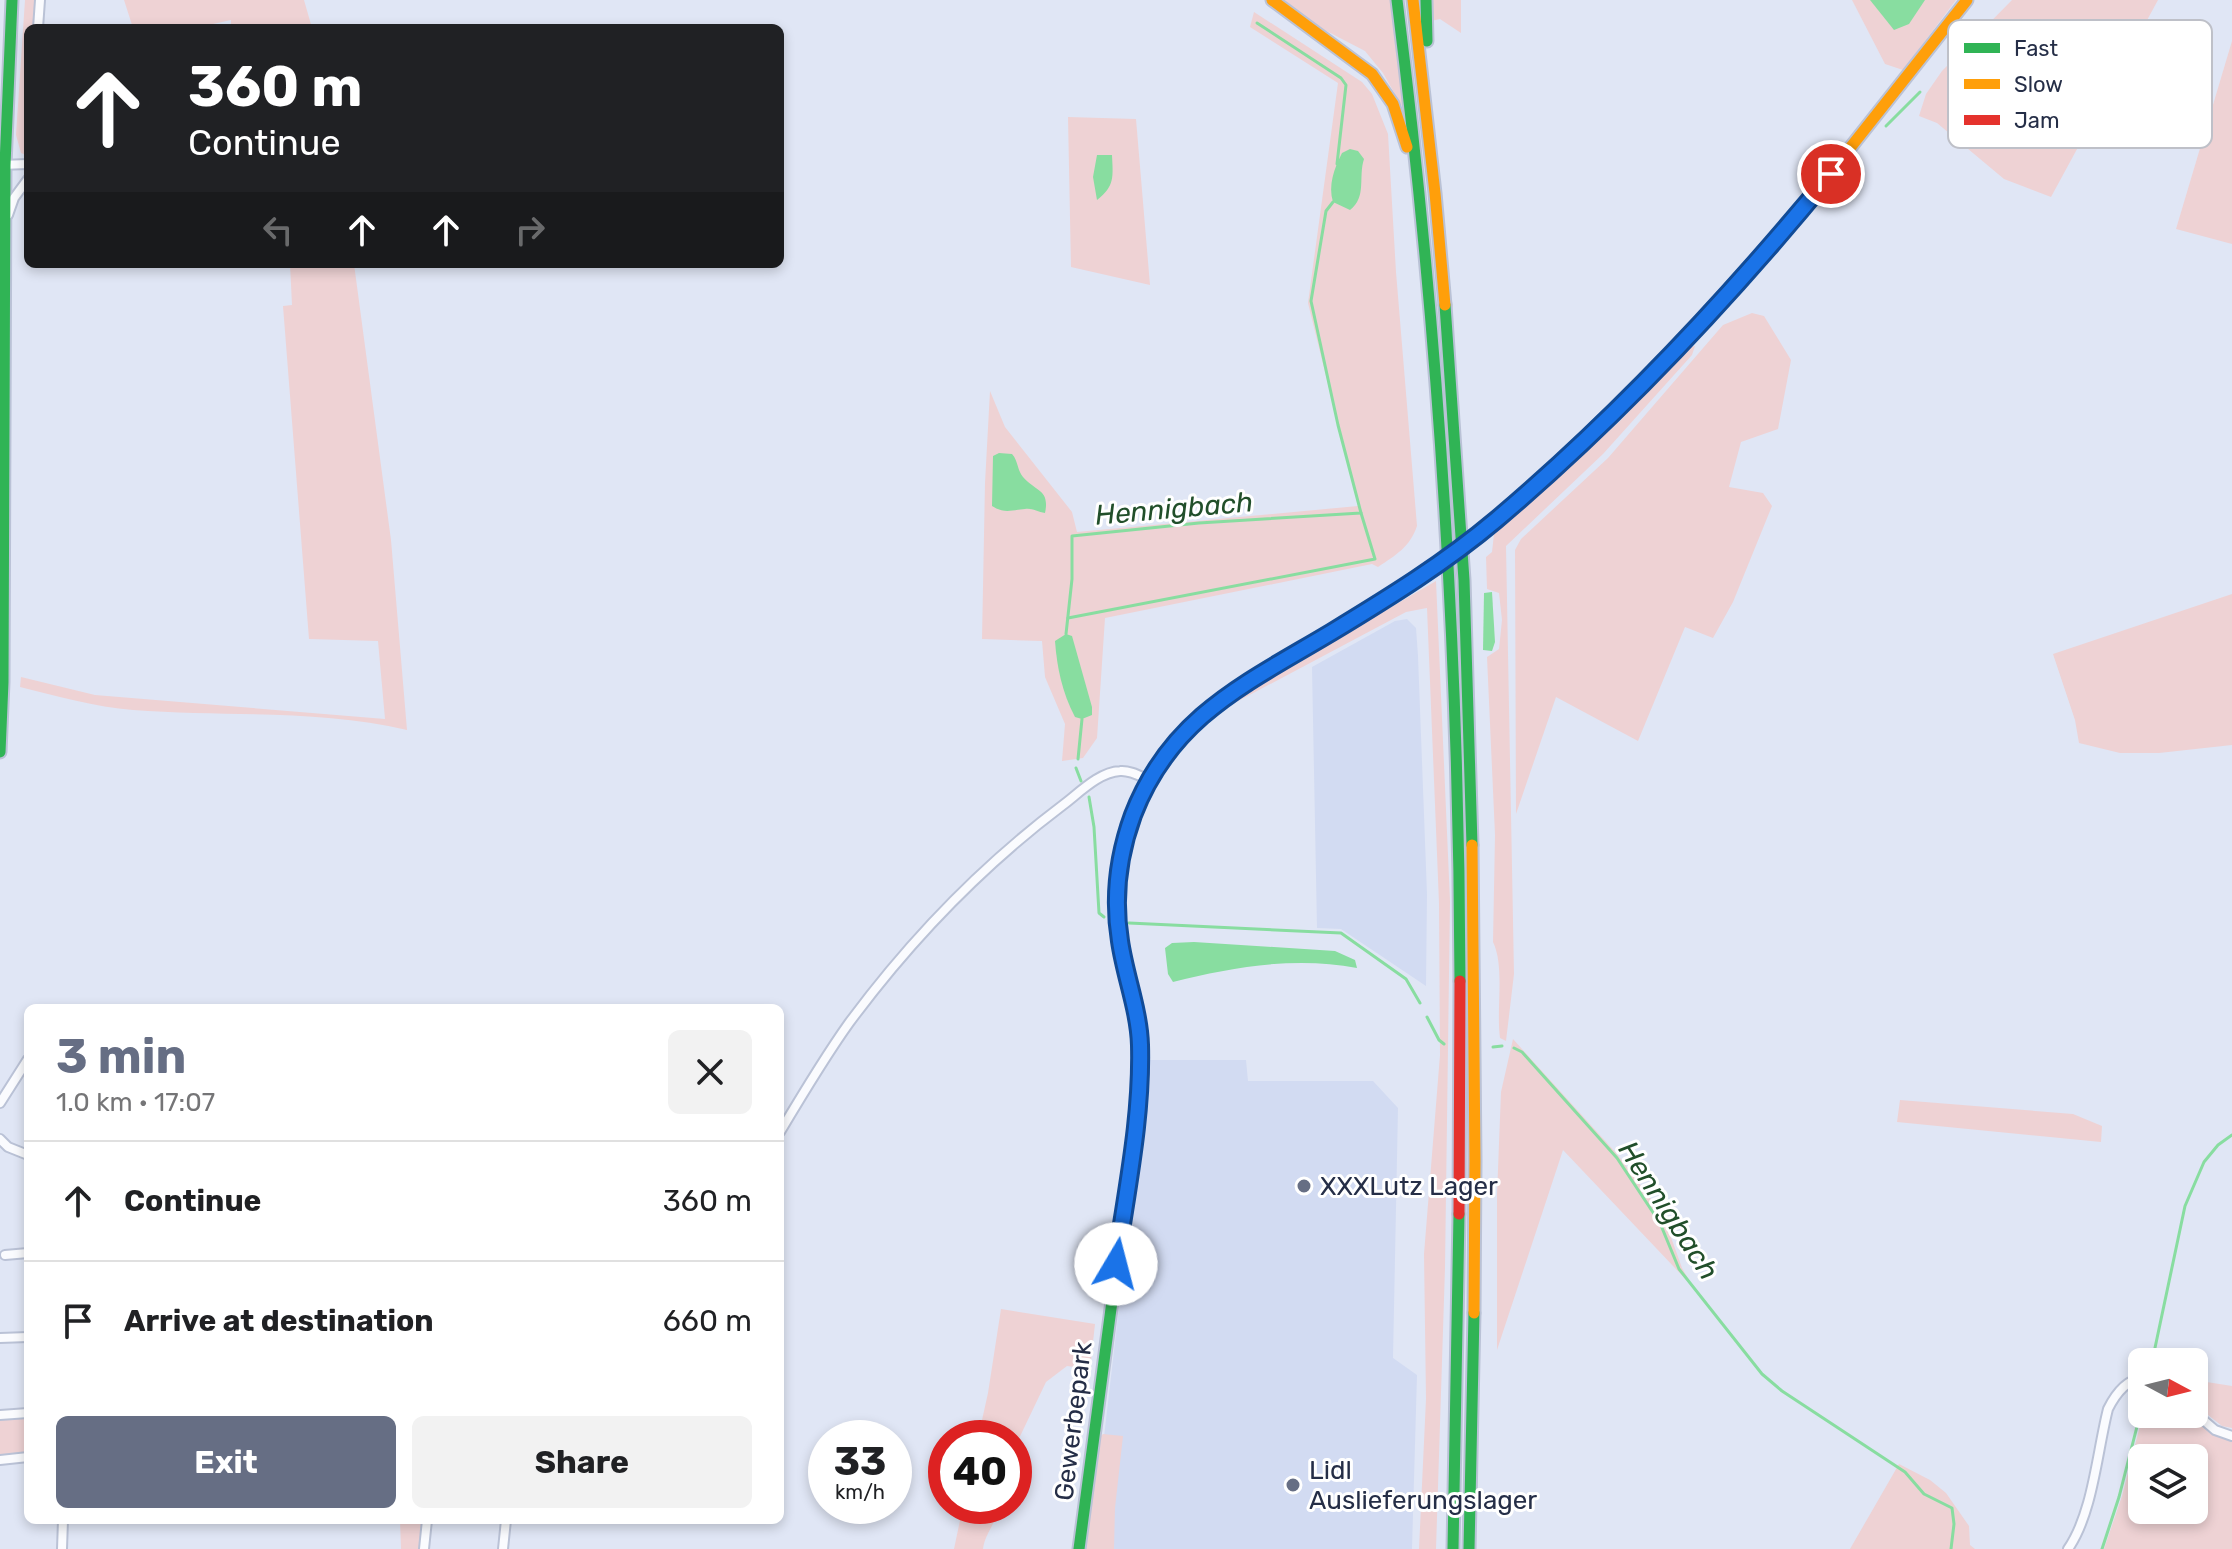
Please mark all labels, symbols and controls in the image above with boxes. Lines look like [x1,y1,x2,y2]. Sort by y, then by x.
legend [1948,20,2212,148]
text: Fast [2014,35,2059,62]
text: 360 m [188,54,363,120]
icon: ahead [56,56,160,160]
text: Slow [2014,71,2063,98]
text: Jam [2014,107,2060,134]
text: Continue [188,121,341,164]
pin [1797,140,1865,208]
icon: arrive [1809,152,1853,196]
icon: left [256,208,300,252]
icon: ahead [340,208,384,252]
icon: ahead [424,208,468,252]
icon: right [508,208,552,252]
water label: Hennigbach [1094,485,1254,532]
text: 3 min [56,1028,186,1085]
button: close [668,1030,752,1114]
text: 1.0 km · 17:07 [56,1087,215,1118]
water label: Hennigbach [1612,1135,1726,1286]
place label: XXXLutz Lager [1320,1171,1498,1202]
marker: XXXLutz Lager [1295,1177,1313,1195]
icon: ahead [56,1179,100,1223]
text: Continue [124,1183,261,1219]
text: 360 m [663,1183,752,1219]
position arrow [1074,1222,1158,1306]
icon: arrive [56,1299,100,1343]
text: Arrive at destination [124,1303,434,1339]
text: 660 m [663,1303,752,1339]
street label: Gewerbepark [1048,1339,1099,1502]
north arrow [2128,1348,2208,1428]
map controls [2128,1348,2208,1524]
button: Exit [56,1416,396,1508]
button: Share [412,1416,752,1508]
speed limit sign: 40 [928,1420,1032,1524]
text: 33 [834,1438,886,1485]
button: layers [2128,1444,2208,1524]
place label: Lidl Auslieferungslager [1309,1455,1537,1516]
marker: Lidl Auslieferungslager [1284,1476,1302,1494]
text: km/h [835,1480,885,1504]

